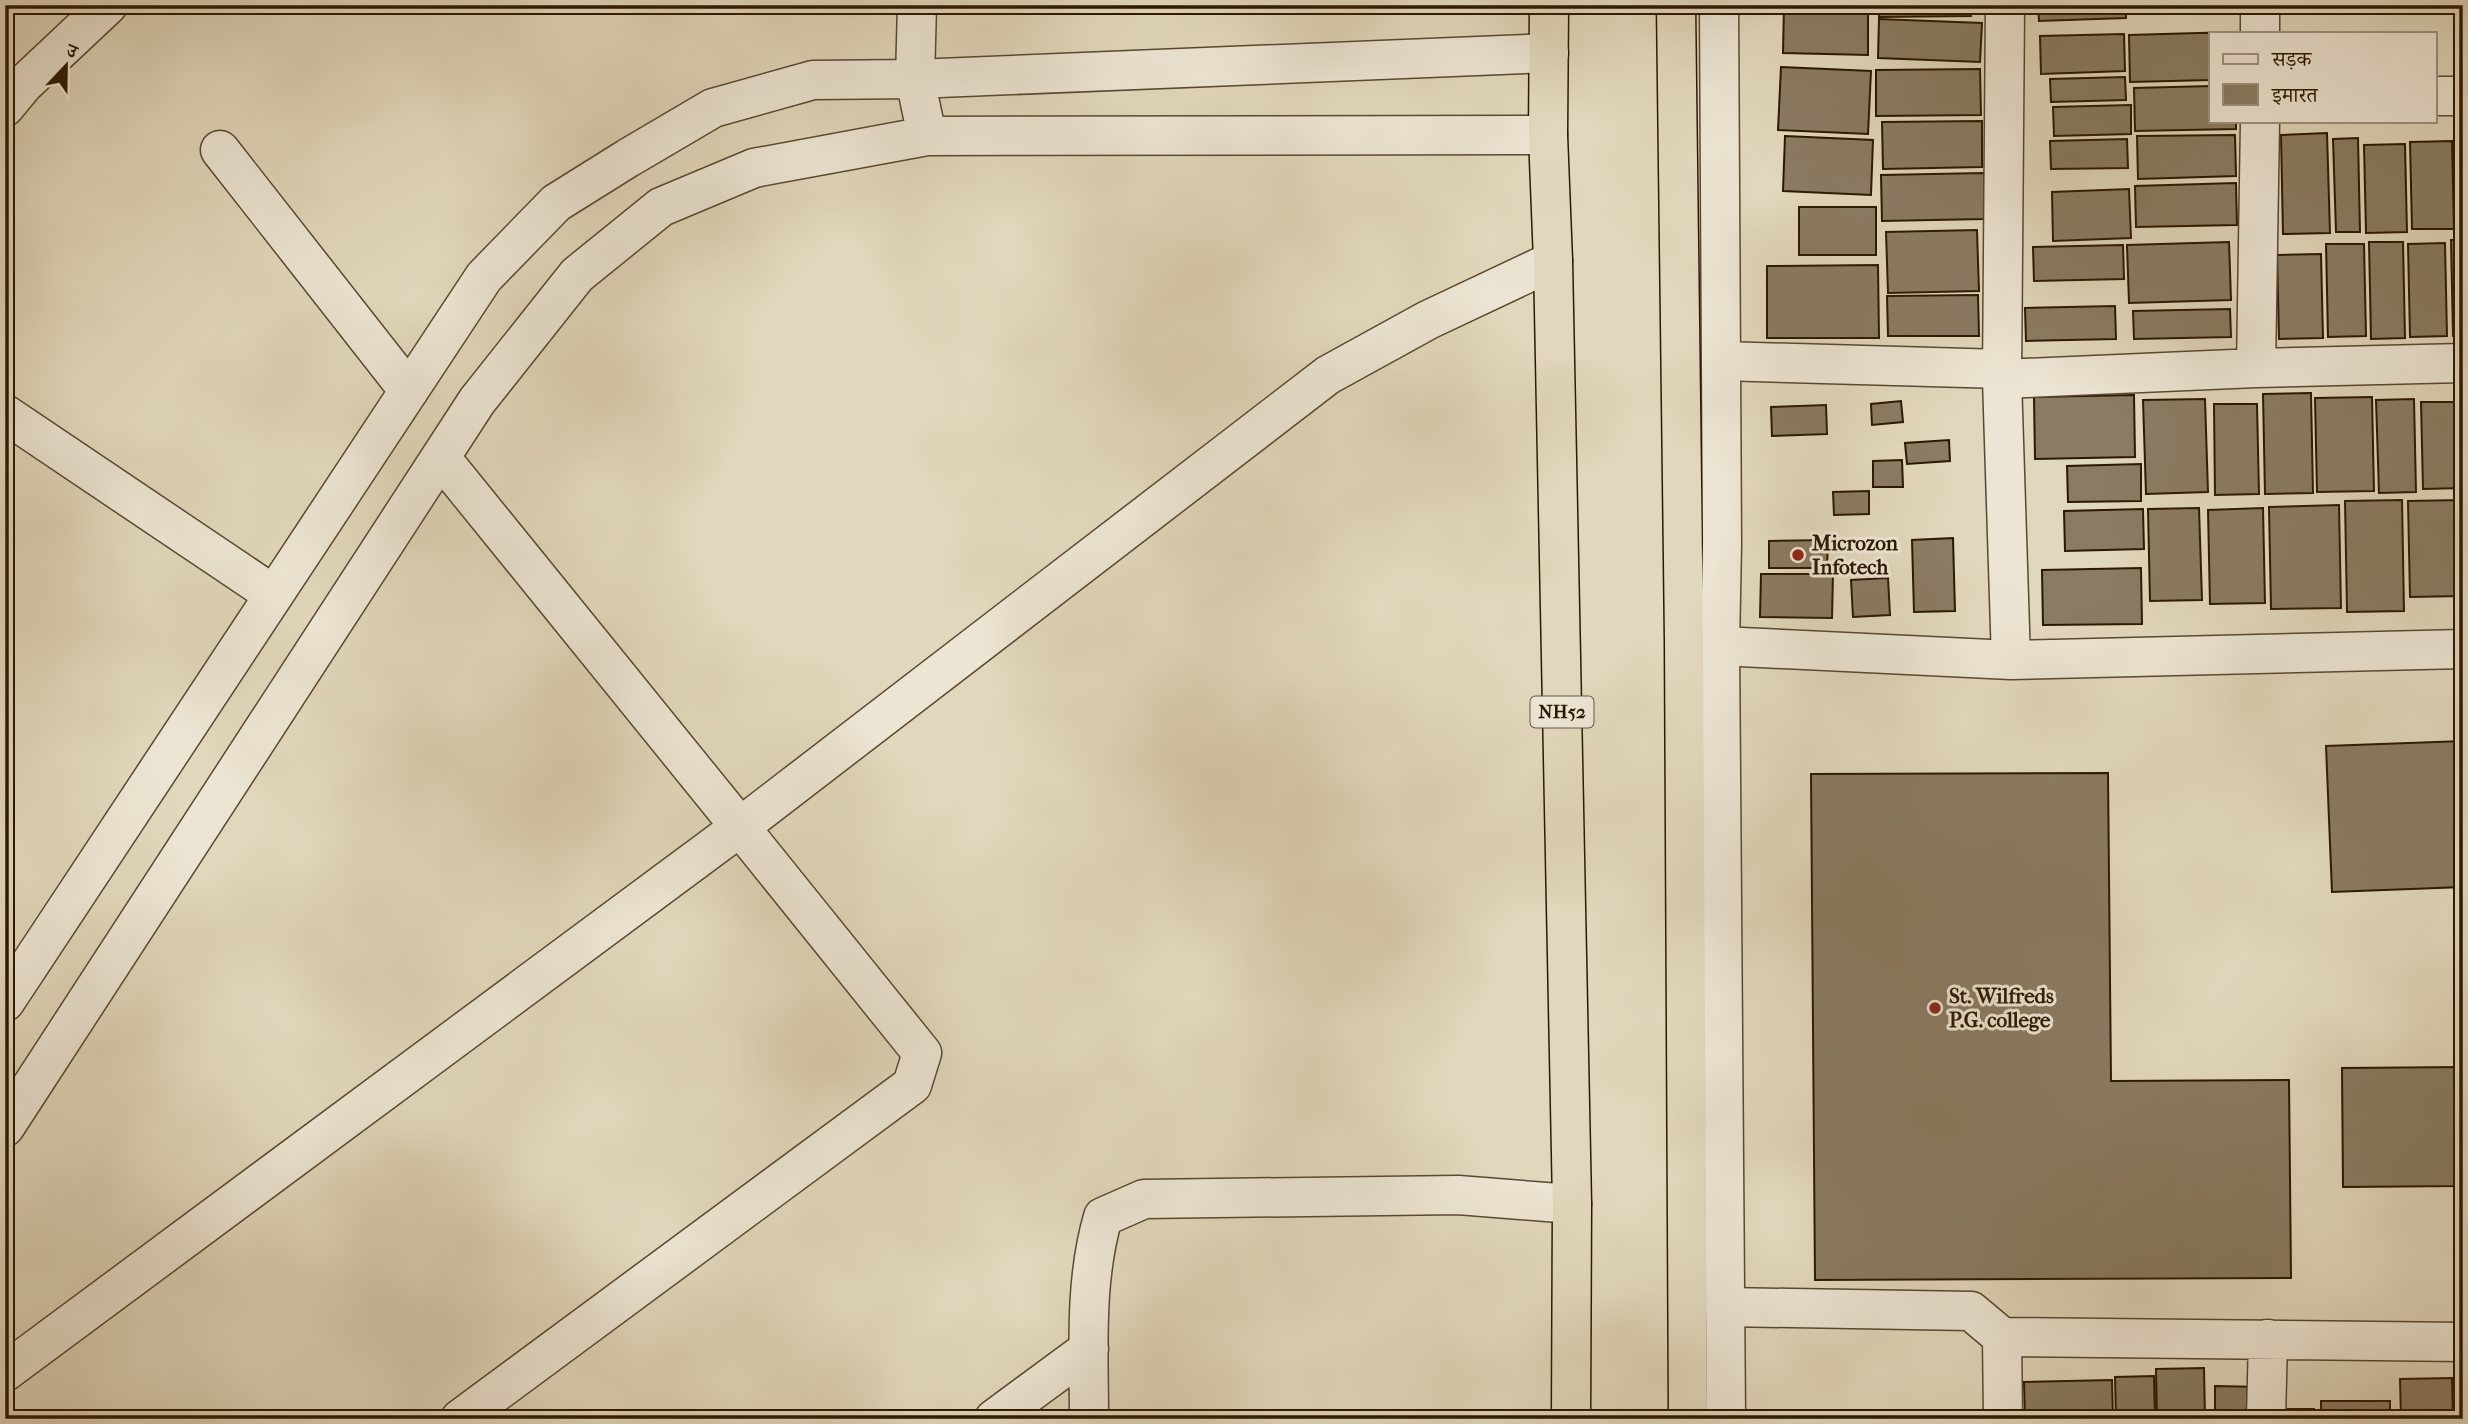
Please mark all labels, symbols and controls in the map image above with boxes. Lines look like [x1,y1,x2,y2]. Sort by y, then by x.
north arrow [32,32,102,102]
legend [2209,32,2436,122]
text: उ [62,38,82,64]
text: सड़क [2271,47,2312,71]
text: इमारत [2271,83,2319,107]
place label: Microzon Infotech [1811,531,1899,579]
marker: Microzon Infotech [1790,547,1806,563]
road number: NH52 [1530,696,1594,727]
place label: St. Wilfreds P.G. college [1949,984,2054,1032]
marker: St. Wilfreds P.G. college [1927,1000,1943,1016]

